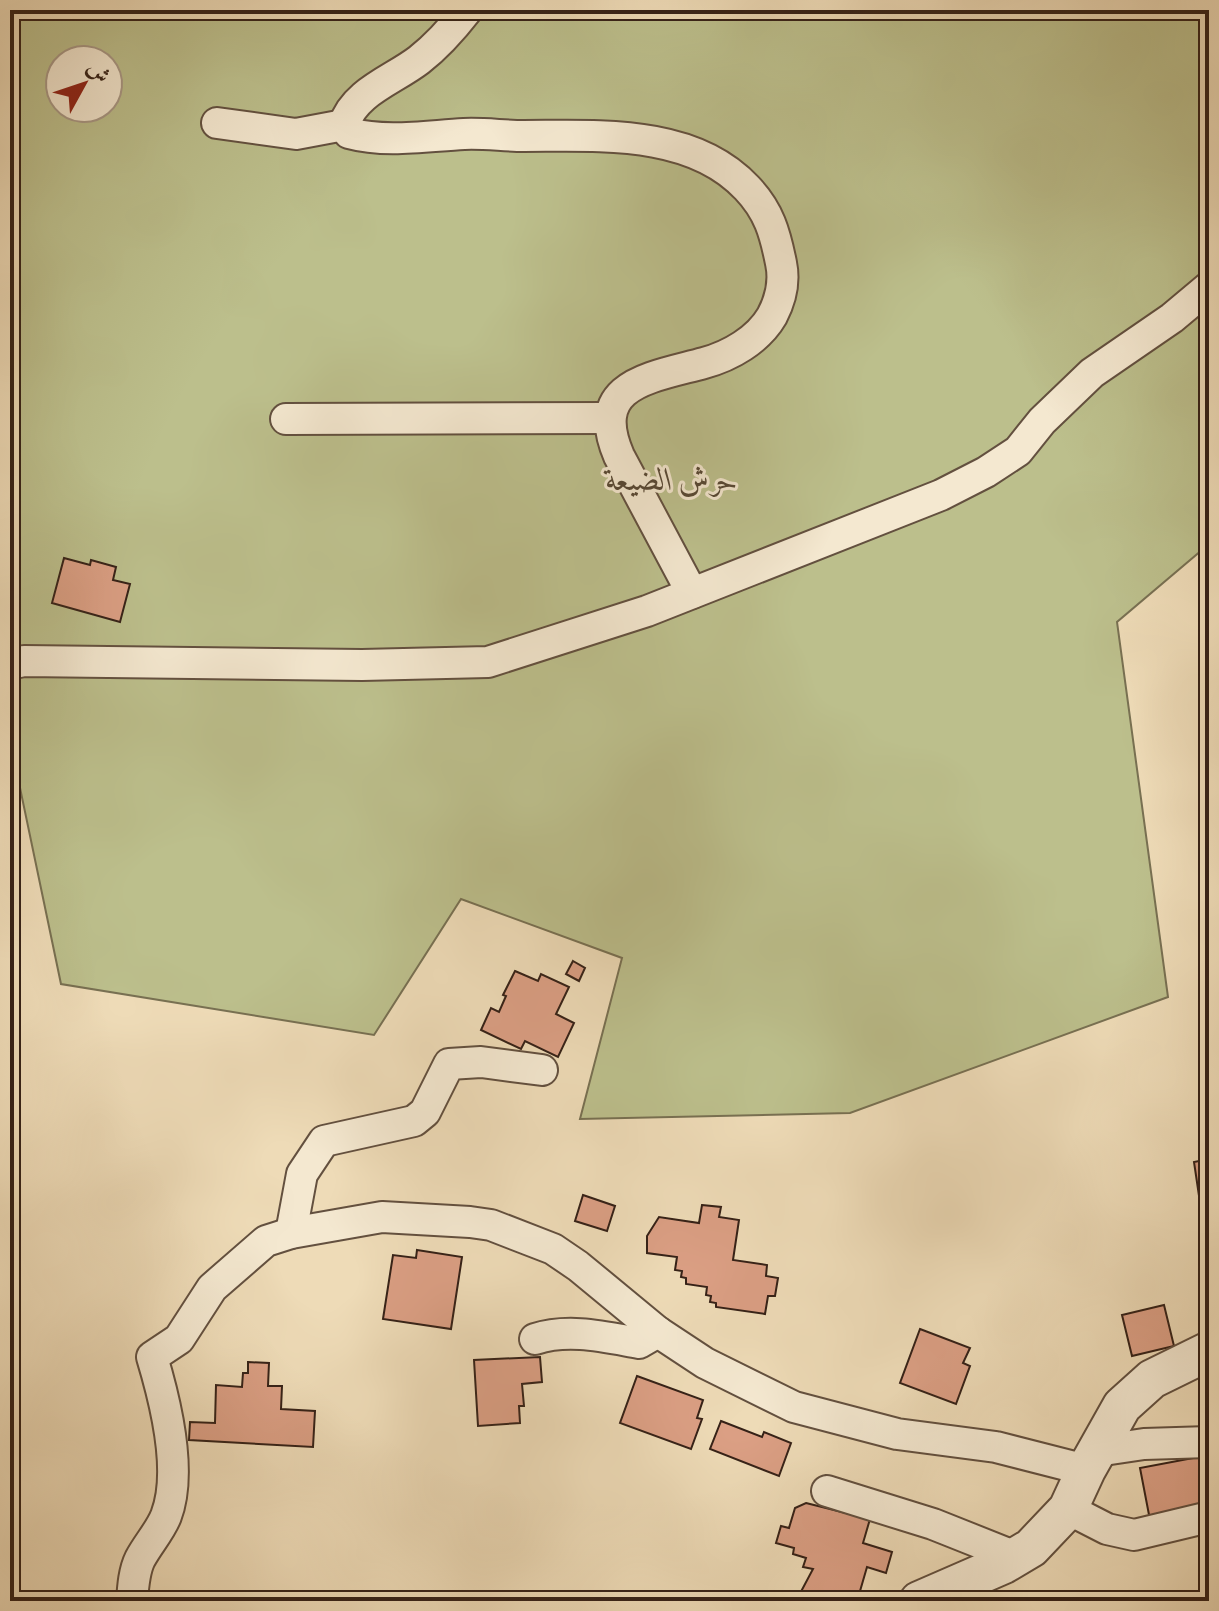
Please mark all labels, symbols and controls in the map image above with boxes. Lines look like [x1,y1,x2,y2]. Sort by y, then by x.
north arrow [44,44,124,124]
text: ش [80,54,117,90]
park label: حرش الضيعة [603,457,738,501]

